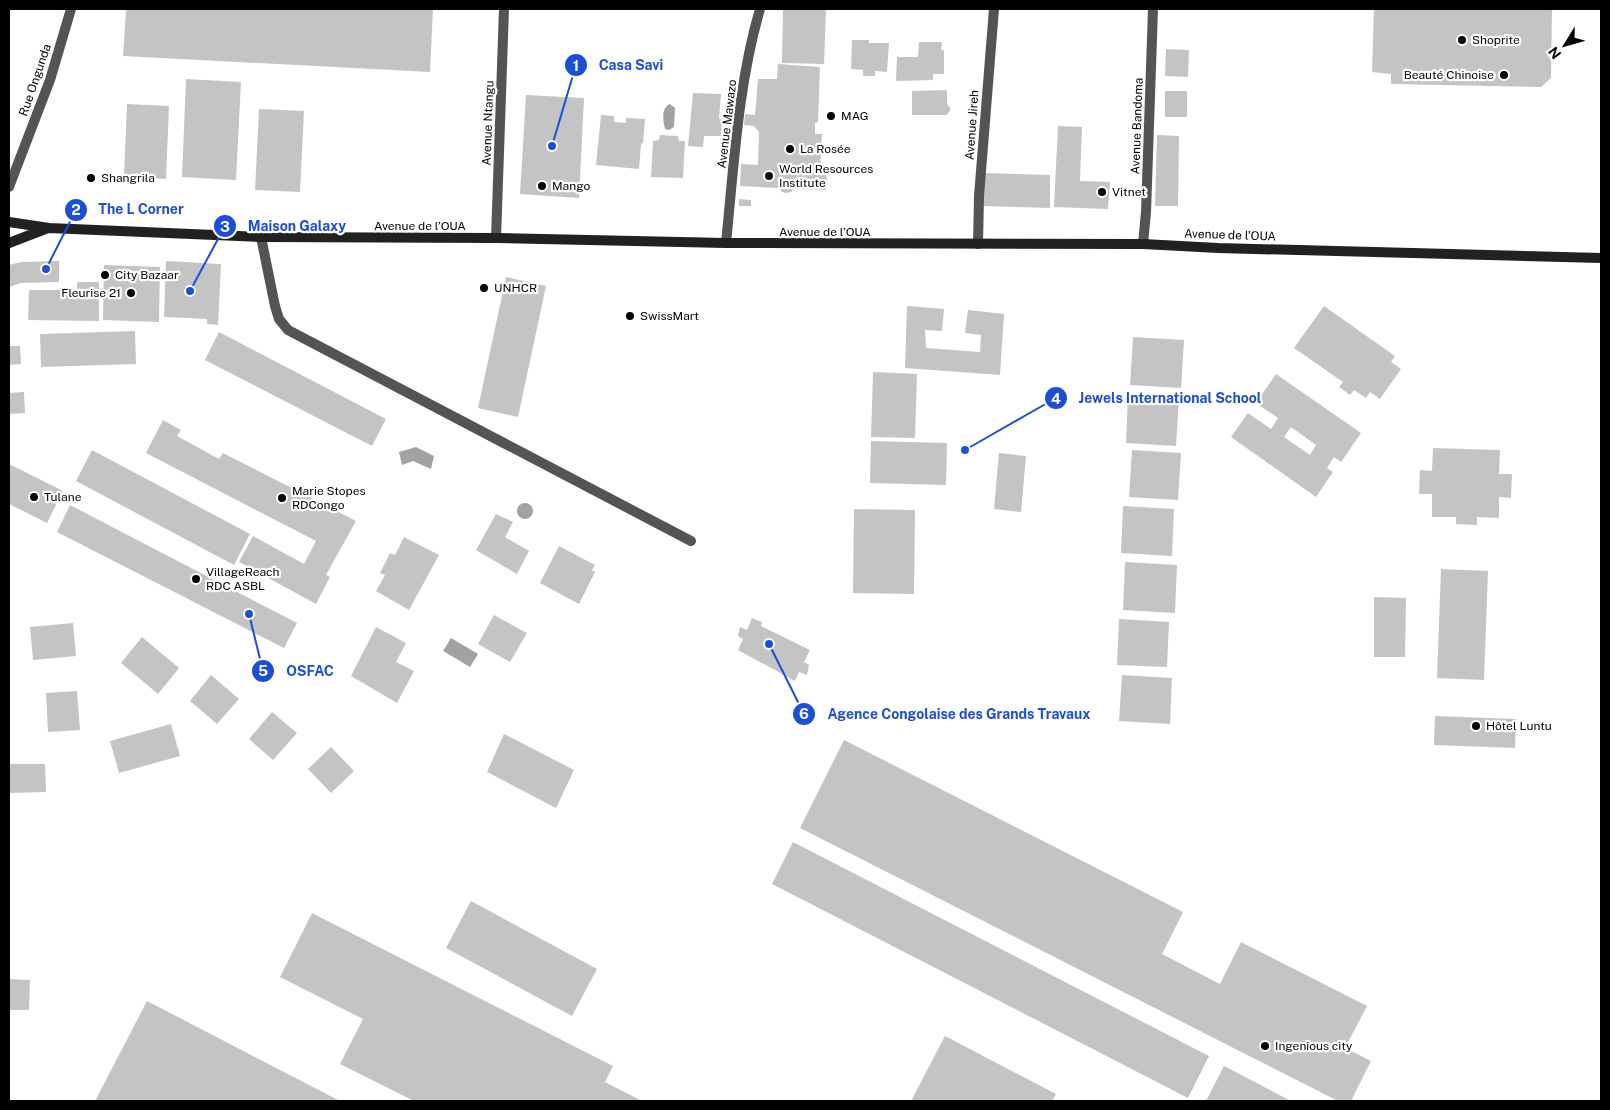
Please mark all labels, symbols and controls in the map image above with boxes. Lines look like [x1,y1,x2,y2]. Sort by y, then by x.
north arrow [1540,20,1590,70]
place label: Shoprite [1472,33,1520,47]
marker: Shoprite [1456,34,1468,46]
street label: Rue Ongunda [16,42,54,118]
text: N [1545,44,1564,62]
callout: Casa Savi [564,51,673,80]
text: 1 [573,57,579,74]
text: Casa Savi [599,57,663,73]
place label: Beauté Chinoise [1404,68,1494,82]
marker: Beauté Chinoise [1498,69,1510,81]
street label: Avenue Bandoma [1128,77,1146,175]
street label: Avenue Mawazo [715,79,739,169]
street label: Avenue Ntangu [480,80,496,166]
street label: Avenue Jireh [963,89,981,160]
place label: MAG [841,109,869,123]
marker: MAG [825,110,837,122]
place label: La Rosée [800,142,851,156]
marker: La Rosée [784,143,796,155]
place label: World Resources Institute [779,162,873,190]
marker: World Resources Institute [763,170,775,182]
place label: Shangrila [101,171,155,185]
marker: Shangrila [85,172,97,184]
place label: Mango [552,179,590,193]
marker: Mango [536,180,548,192]
place label: Vitnet [1112,185,1146,199]
marker: Vitnet [1096,186,1108,198]
callout: The L Corner [64,195,194,224]
text: 2 [71,201,81,218]
text: The L Corner [98,201,184,217]
callout: Maison Galaxy [212,212,356,241]
text: 3 [220,218,230,235]
text: Maison Galaxy [248,218,346,234]
street label: Avenue de l’OUA [374,219,466,233]
street label: Avenue de l’OUA [779,225,871,239]
street label: Avenue de l’OUA [1184,226,1277,244]
place label: City Bazaar [115,268,179,282]
marker: City Bazaar [99,269,111,281]
place label: UNHCR [494,281,537,295]
marker: UNHCR [478,282,490,294]
place label: Fleurise 21 [61,286,121,300]
marker: Fleurise 21 [125,287,137,299]
place label: SwissMart [640,309,699,323]
marker: SwissMart [624,310,636,322]
callout: Jewels International School [1044,384,1272,413]
text: 4 [1051,390,1061,407]
text: Jewels International School [1079,390,1262,406]
place label: Marie Stopes RDCongo [292,484,366,512]
place label: Tulane [44,490,82,504]
marker: Tulane [28,491,40,503]
marker: Marie Stopes RDCongo [276,492,288,504]
place label: VillageReach RDC ASBL [206,565,279,593]
marker: VillageReach RDC ASBL [190,573,202,585]
callout: OSFAC [251,656,344,685]
text: 5 [258,662,268,679]
text: OSFAC [286,663,334,679]
callout: Agence Congolaise des Grands Travaux [792,699,1100,728]
text: 6 [799,705,809,722]
text: Agence Congolaise des Grands Travaux [827,706,1091,722]
place label: Hôtel Luntu [1486,719,1552,733]
marker: Hôtel Luntu [1470,720,1482,732]
place label: Ingenious city [1275,1039,1353,1053]
marker: Ingenious city [1259,1040,1271,1052]

